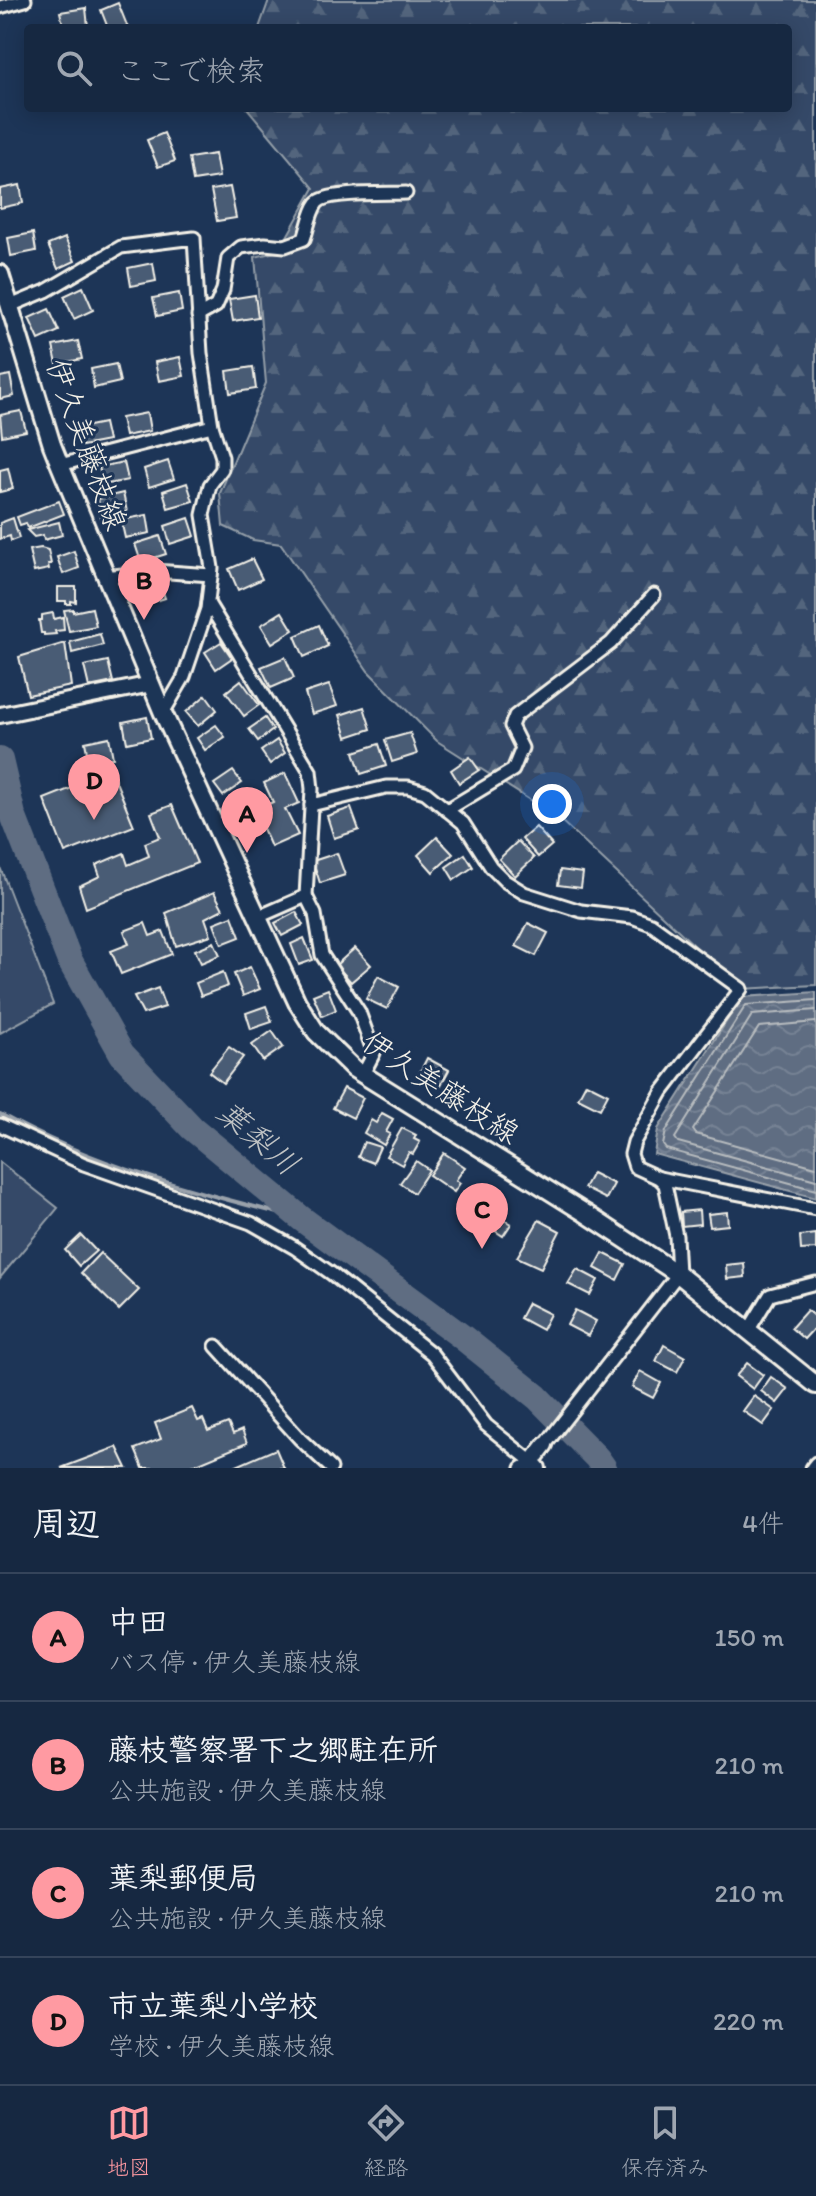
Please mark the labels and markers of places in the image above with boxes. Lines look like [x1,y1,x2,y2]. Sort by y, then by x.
pin: B [118,554,170,620]
pin: D [68,754,120,820]
pin: A [221,787,273,853]
pin: C [456,1183,508,1249]

